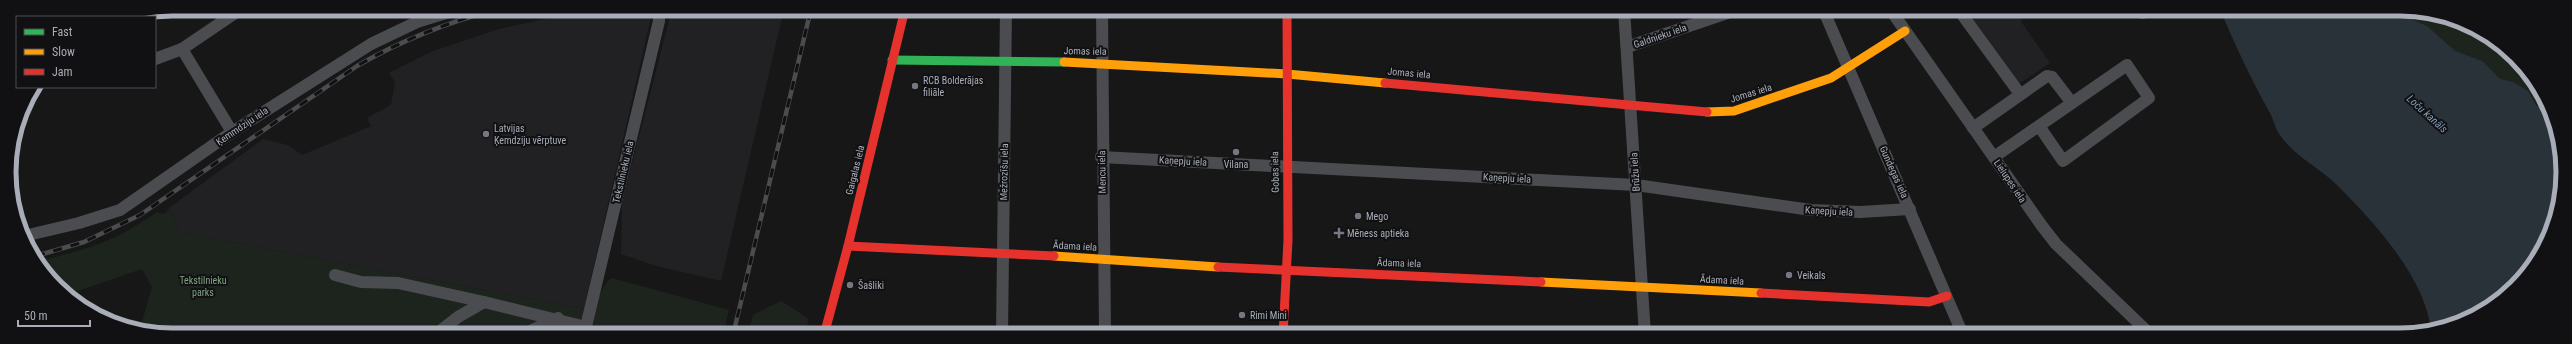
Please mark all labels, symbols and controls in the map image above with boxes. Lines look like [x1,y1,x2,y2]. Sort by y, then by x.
legend [16,16,156,88]
street label: Galdnieku iela [1632,22,1688,50]
text: Fast [52,25,73,39]
text: Slow [52,45,75,59]
street label: Jomas iela [1063,45,1107,57]
text: Jam [52,65,73,79]
street label: Jomas iela [1387,66,1431,80]
place label: RCB Bolderājas filiāle [923,75,984,98]
marker: RCB Bolderājas filiāle [910,81,920,91]
street label: Jomas iela [1729,81,1773,105]
water label: Loču kanāls [2404,92,2450,136]
street label: Ķemmdziju iela [214,105,271,148]
place label: Latvijas Ķemdziju vērptuve [494,123,566,147]
marker: Latvijas Ķemdziju vērptuve [481,129,491,139]
street label: Tekstilnieku iela [610,140,636,204]
street label: Mežrozīšu iela [998,143,1010,201]
street label: Gaigalas iela [844,144,867,196]
street label: Gundegas iela [1878,144,1910,200]
marker: Vilana [1231,147,1241,157]
street label: Mencu iela [1096,150,1108,194]
street label: Gobas iela [1269,151,1281,193]
street label: Brūžu iela [1628,152,1642,192]
street label: Kaņepju iela [1159,154,1208,169]
street label: Lielupes iela [1992,157,2028,205]
place label: Vilana [1224,159,1249,170]
street label: Kaņepju iela [1483,171,1532,186]
street label: Kaņepju iela [1805,204,1854,219]
marker: Mego [1353,211,1363,221]
place label: Mego [1366,211,1388,222]
marker: Mēness aptieka [1334,228,1344,238]
place label: Mēness aptieka [1347,228,1409,239]
street label: Ādama iela [1053,238,1098,253]
street label: Ādama iela [1377,256,1422,269]
marker: Veikals [1784,270,1794,280]
place label: Veikals [1797,270,1826,281]
street label: Ādama iela [1700,272,1745,287]
park label: Tekstilnieku parks [179,275,227,298]
place label: Šašliki [858,279,884,291]
marker: Šašliki [845,280,855,290]
scale bar [18,302,90,328]
text: 50 m [24,309,48,323]
marker: Rimi Mini [1237,310,1247,320]
place label: Rimi Mini [1250,310,1287,321]

